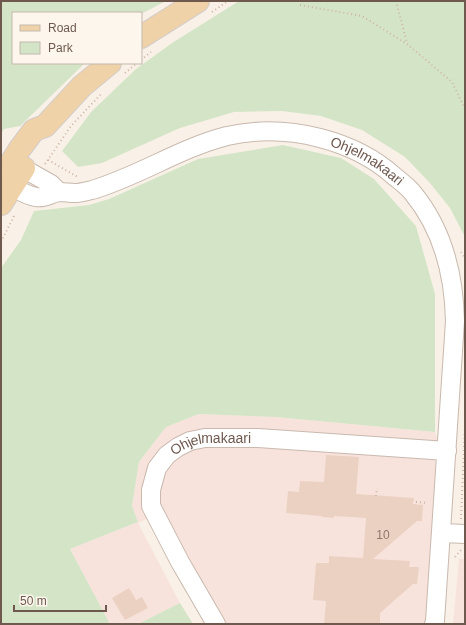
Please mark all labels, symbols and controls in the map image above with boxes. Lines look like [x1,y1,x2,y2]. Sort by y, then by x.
legend [12,12,142,64]
text: Road [48,21,77,35]
text: Park [48,41,74,55]
street label: Ohjelmakaari [329,134,407,189]
street label: Ohjelmakaari [167,430,251,458]
house number: 10 [376,528,390,542]
scale bar [14,587,106,613]
text: 50 m [20,594,47,608]

